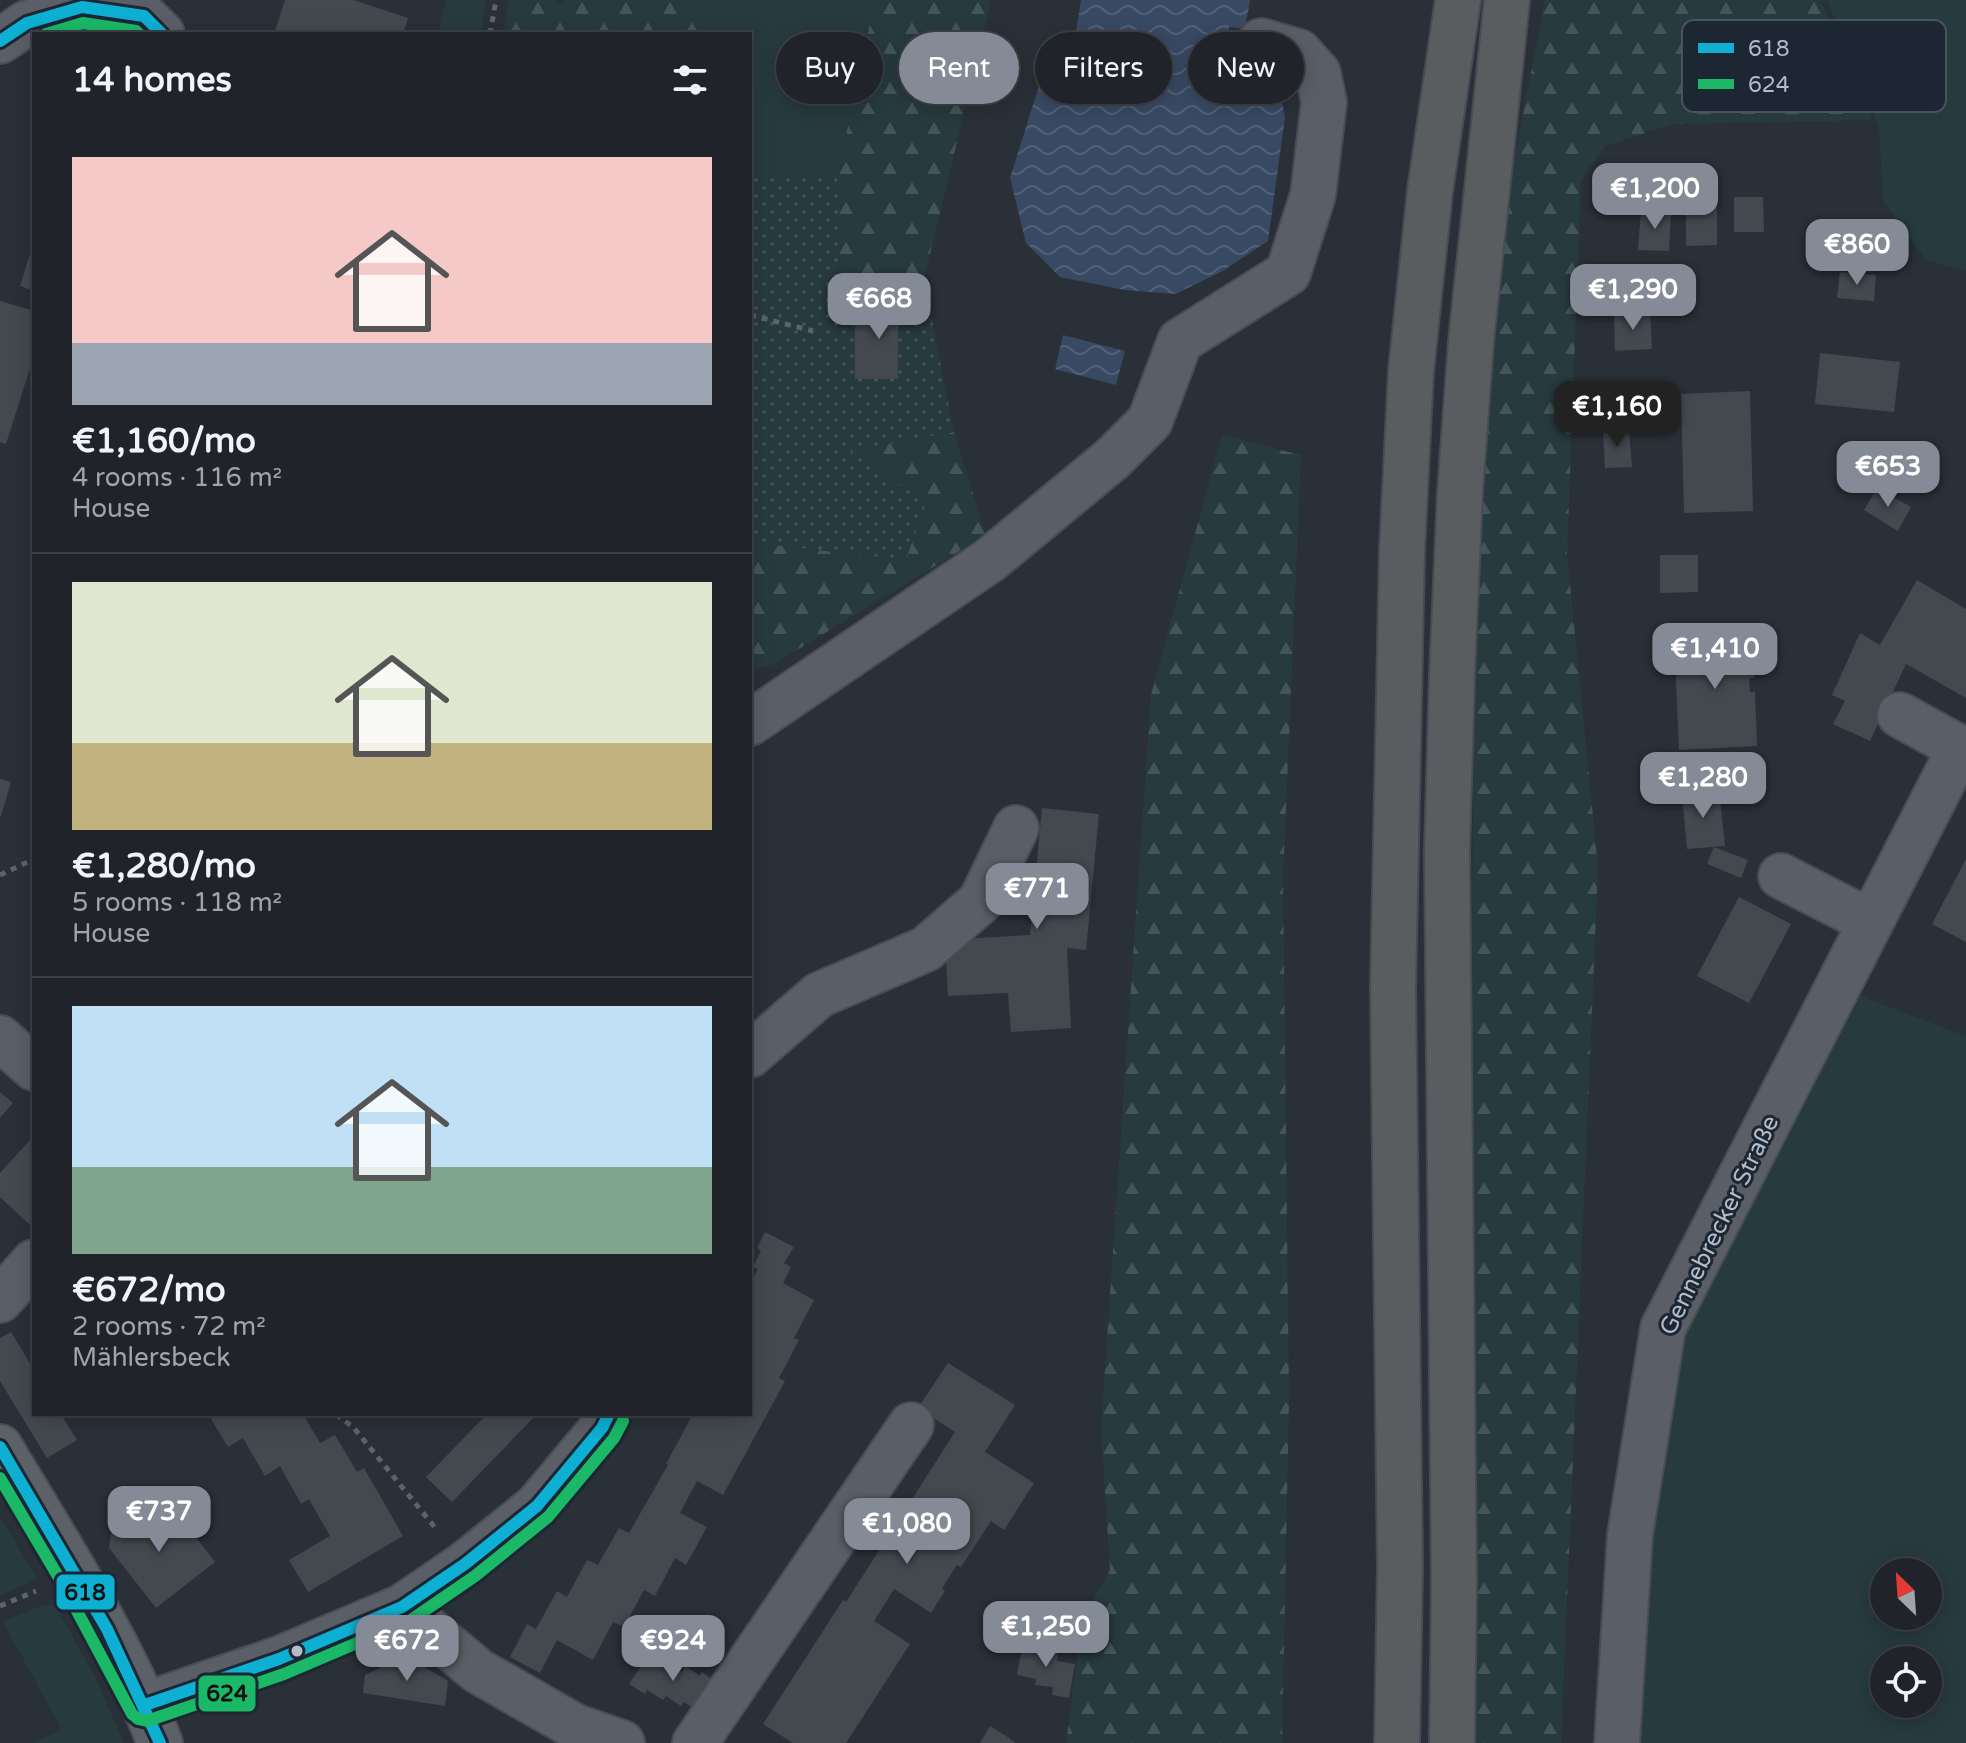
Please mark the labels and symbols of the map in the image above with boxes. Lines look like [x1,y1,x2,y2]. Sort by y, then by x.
legend [1682,20,1946,112]
text: 618 [1748,36,1789,62]
text: 624 [1748,72,1790,98]
pin: €1,200 [1590,163,1720,231]
pin: €860 [1810,219,1904,287]
pin: €1,290 [1568,264,1698,332]
pin: €668 [832,273,926,341]
pin: €1,160 [1552,381,1682,449]
pin: €653 [1841,441,1935,509]
pin: €1,410 [1650,623,1780,691]
pin: €1,280 [1638,752,1768,820]
pin: €771 [990,863,1084,931]
street label: Gennebrecker Straße [1654,1111,1785,1340]
pin: €737 [112,1486,206,1554]
pin: €1,080 [842,1498,972,1566]
north arrow [1870,1558,1942,1630]
line badge: 618 [55,1573,116,1611]
text: 618 [64,1580,106,1606]
pin: €1,250 [981,1601,1111,1669]
pin: €672 [360,1615,454,1683]
pin: €924 [626,1615,720,1683]
unlabelled marker [289,1643,305,1659]
line badge: 624 [197,1674,257,1713]
text: 624 [206,1681,248,1707]

